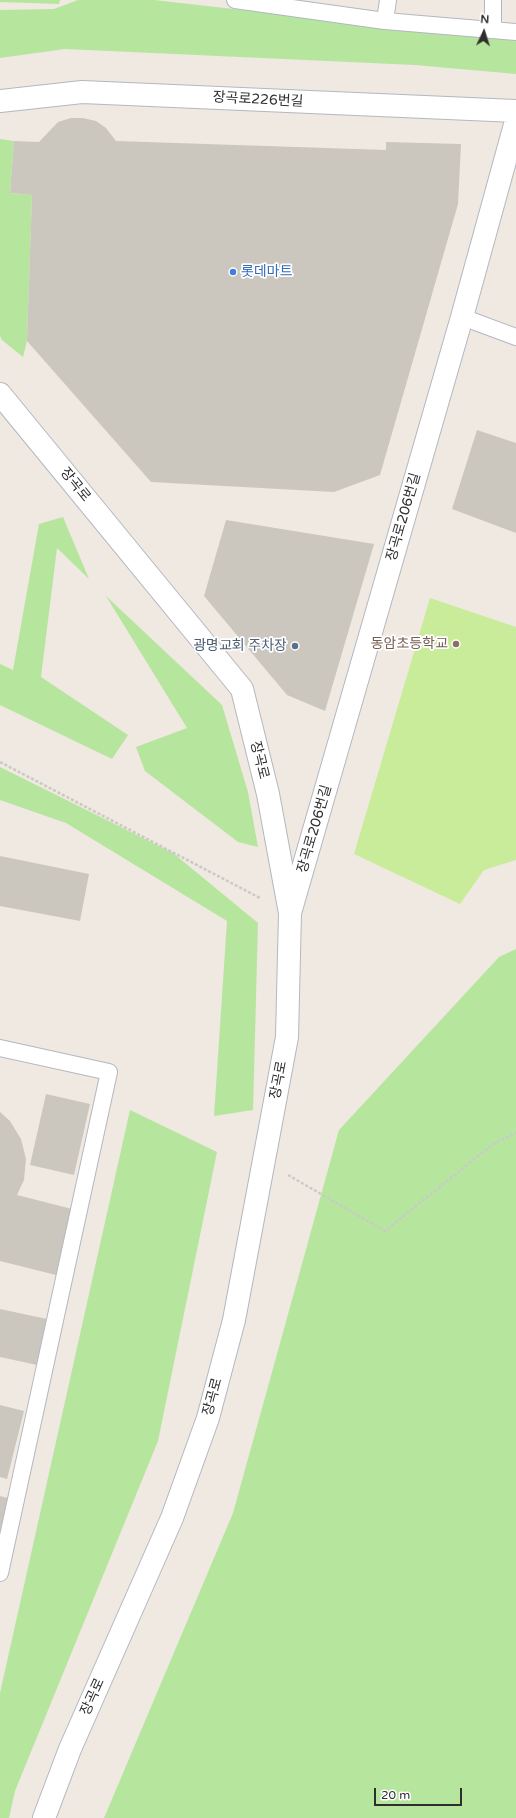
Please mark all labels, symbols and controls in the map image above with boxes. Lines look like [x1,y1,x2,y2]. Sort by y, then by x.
north arrow [464,12,504,52]
text: N [480,13,490,26]
street label: 장곡로226번길 [212,89,304,111]
place label: 롯데마트 [241,264,293,280]
marker: 롯데마트 [228,267,238,277]
street label: 장곡로 [56,465,94,505]
street label: 장곡로206번길 [383,471,425,563]
place label: 동암초등학교 [371,636,448,652]
place label: 광명교회 주차장 [193,638,287,654]
marker: 동암초등학교 [451,639,461,649]
marker: 광명교회 주차장 [290,641,300,651]
street label: 장곡로 [246,739,272,781]
street label: 장곡로206번길 [294,783,336,875]
street label: 장곡로 [267,1059,291,1101]
street label: 장곡로 [200,1376,226,1418]
street label: 장곡로 [77,1676,109,1718]
scale bar [376,1780,464,1806]
text: 20 m [381,1788,410,1802]

